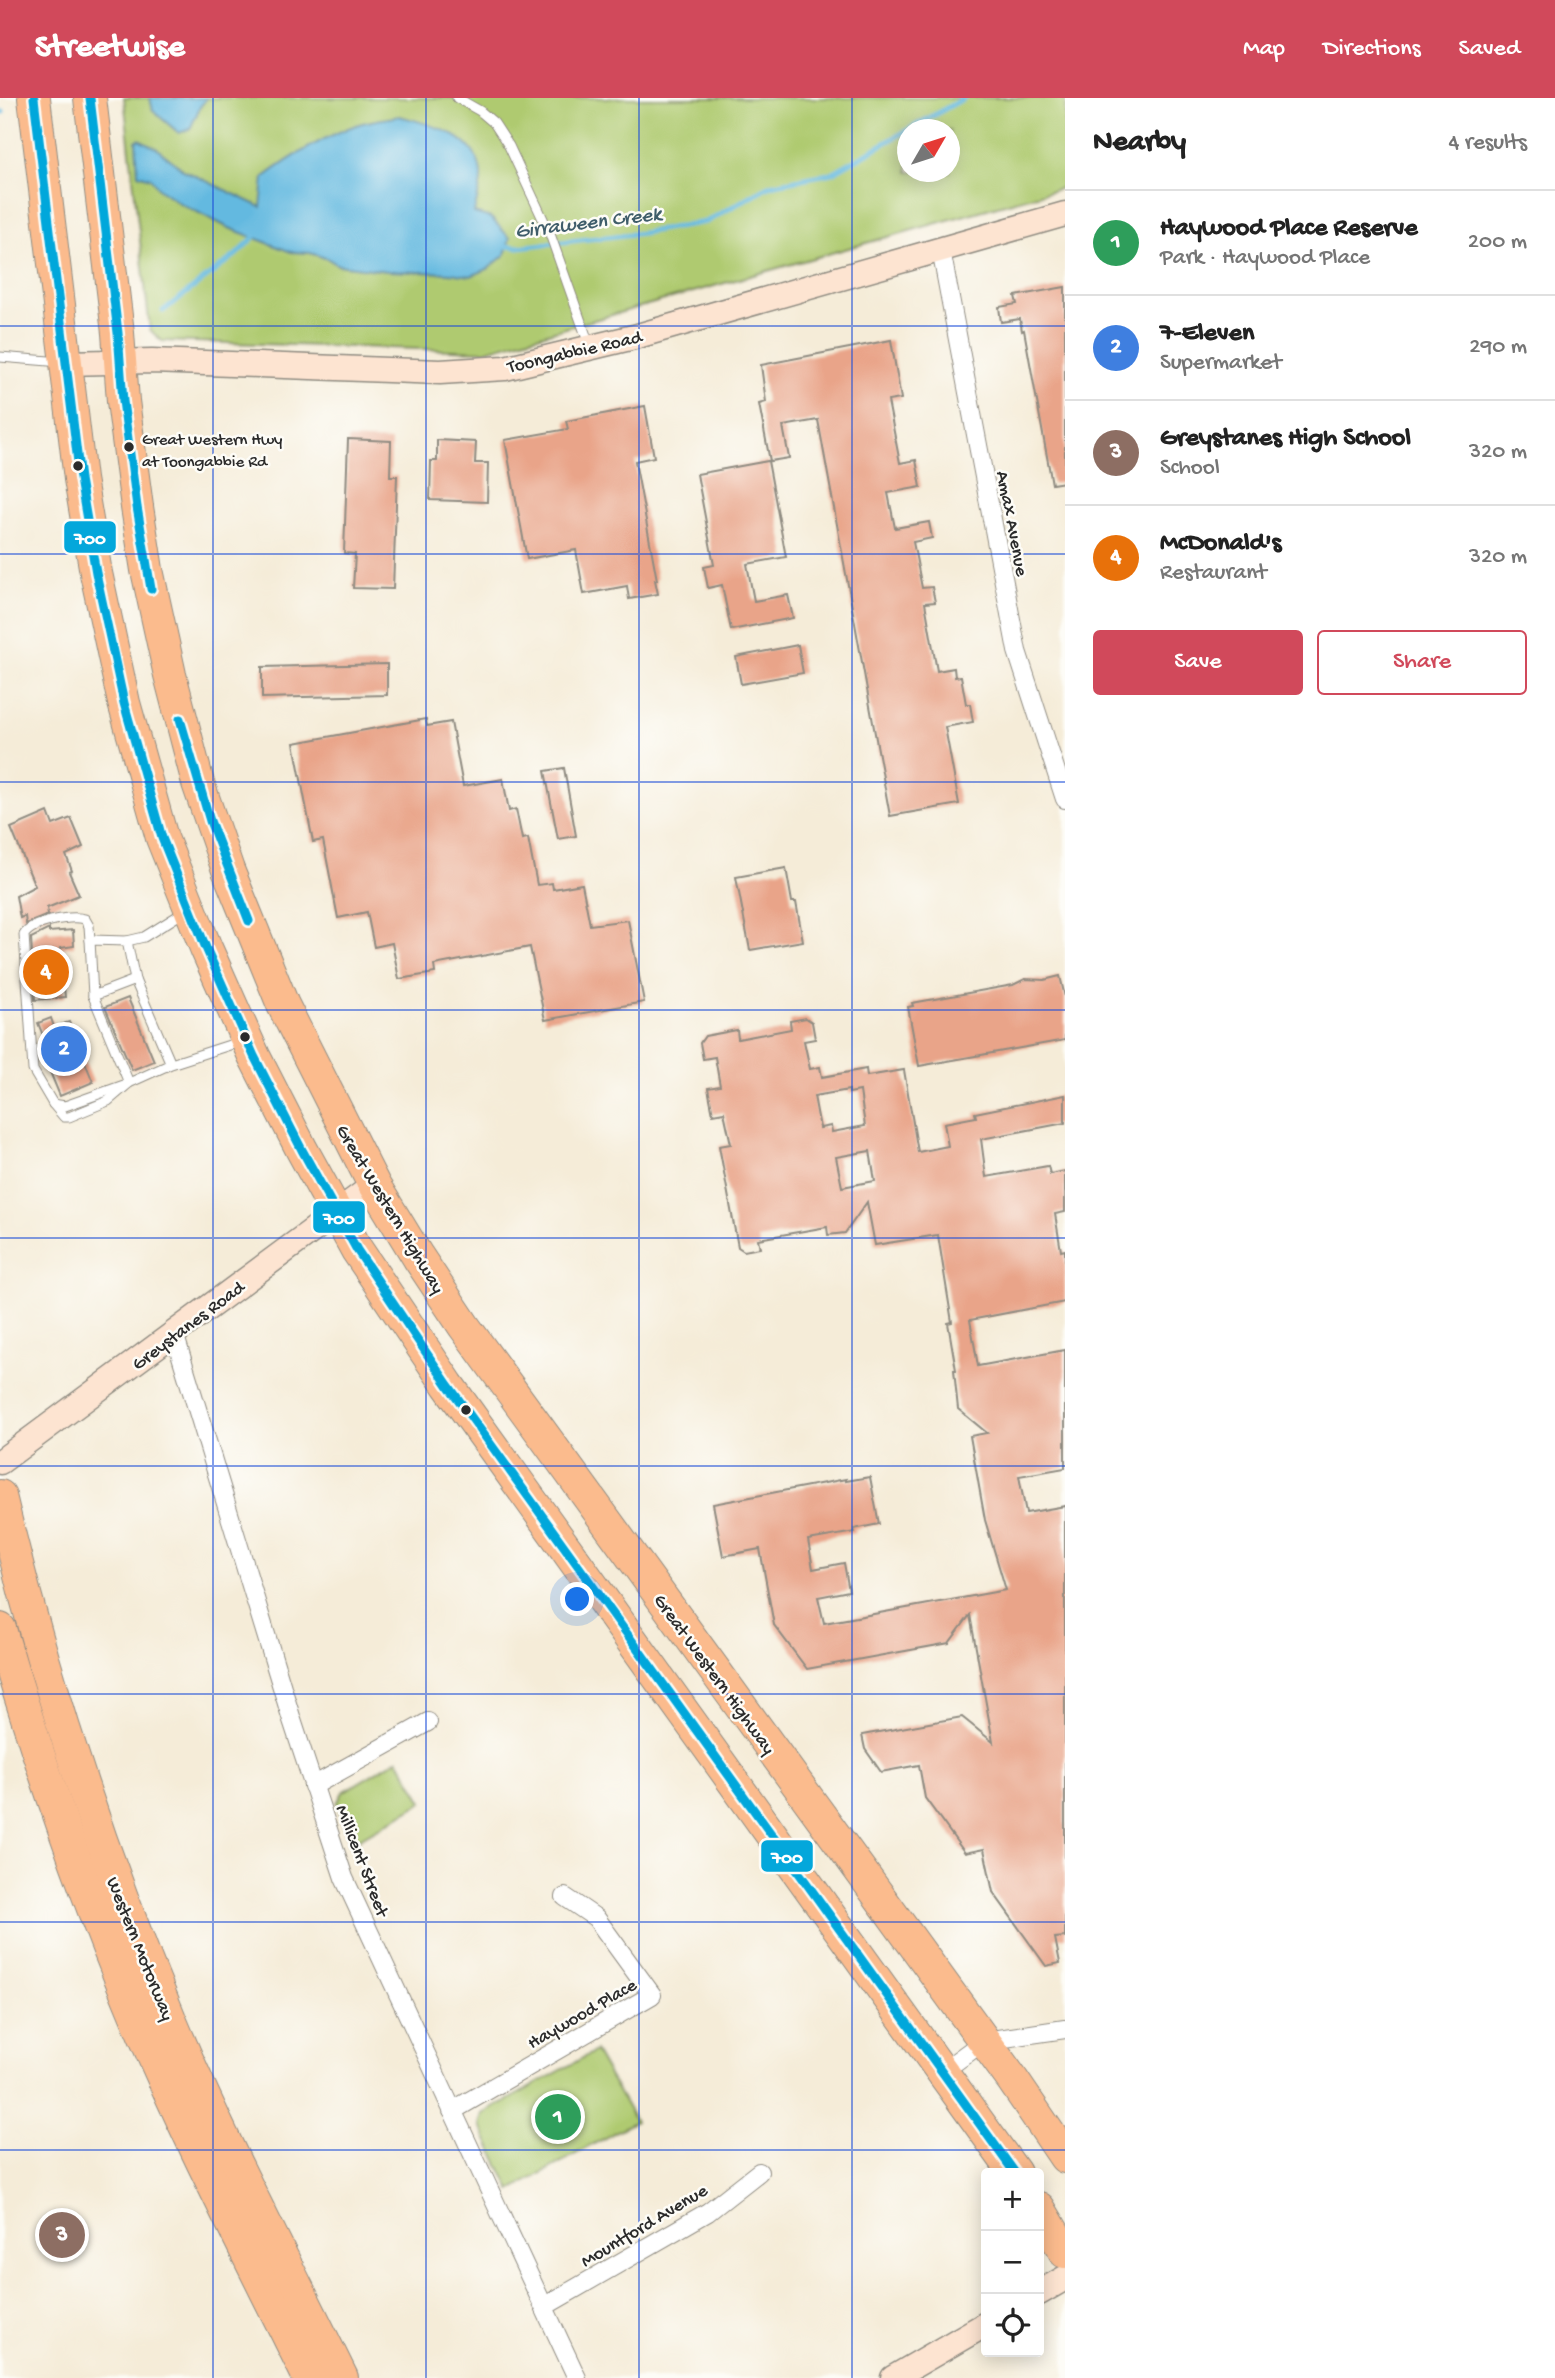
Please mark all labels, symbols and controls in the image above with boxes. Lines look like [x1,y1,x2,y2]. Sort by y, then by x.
text: Streetwise [35,30,185,68]
text: Map [1243,35,1285,64]
text: Directions [1323,35,1421,64]
text: Saved [1459,35,1520,64]
north arrow [897,119,960,182]
text: Nearby [1093,126,1186,161]
text: 4 results [1448,130,1527,157]
water label: Girraween Creek [514,203,666,246]
text: Haywood Place Reserve [1160,214,1418,245]
text: 1 [1111,229,1121,256]
text: 200 m [1468,229,1527,256]
text: Park · Haywood Place [1160,245,1370,272]
text: 7-Eleven [1160,319,1254,350]
street label: Toongabbie Road [504,326,646,380]
text: 2 [1110,334,1122,361]
text: 290 m [1469,334,1527,361]
text: Supermarket [1160,350,1282,377]
text: Greystanes High School [1160,424,1411,455]
place label: Great Western Hwy at Toongabbie Rd [142,431,283,473]
text: 3 [1110,439,1122,466]
text: 320 m [1469,439,1527,466]
marker: Great Western Hwy at Toongabbie Rd [122,440,136,454]
text: School [1160,455,1220,482]
unlabelled marker [71,459,85,473]
street label: Amax Avenue [989,469,1032,579]
line badge: 700 [63,520,117,554]
text: 700 [73,529,106,552]
text: McDonald's [1160,529,1281,560]
text: 4 [1111,544,1121,571]
text: 320 m [1469,544,1527,571]
text: Restaurant [1160,560,1267,587]
button: Save [1093,630,1303,695]
button: Share [1317,630,1527,695]
pin: 4 [23,946,69,998]
pin: 2 [41,1023,87,1075]
unlabelled marker [238,1030,252,1044]
street label: Great Western Highway [330,1121,449,1299]
line badge: 700 [312,1200,366,1234]
text: 700 [322,1209,355,1232]
street label: Greystanes Road [128,1276,251,1377]
unlabelled marker [459,1403,473,1417]
your location [560,1582,594,1616]
street label: Great Western Highway [647,1590,779,1760]
street label: Millicent Street [329,1802,393,1923]
line badge: 700 [760,1839,814,1873]
text: 700 [770,1848,803,1871]
street label: Western Motorway [99,1874,178,2025]
street label: Haywood Place [524,1974,642,2056]
pin: 1 [535,2091,581,2143]
map controls [981,2168,1044,2357]
button: + [981,2168,1044,2231]
street label: Mountford Avenue [577,2180,713,2274]
pin: 3 [39,2209,85,2261]
button: − [981,2231,1044,2294]
button: locate [981,2294,1044,2357]

